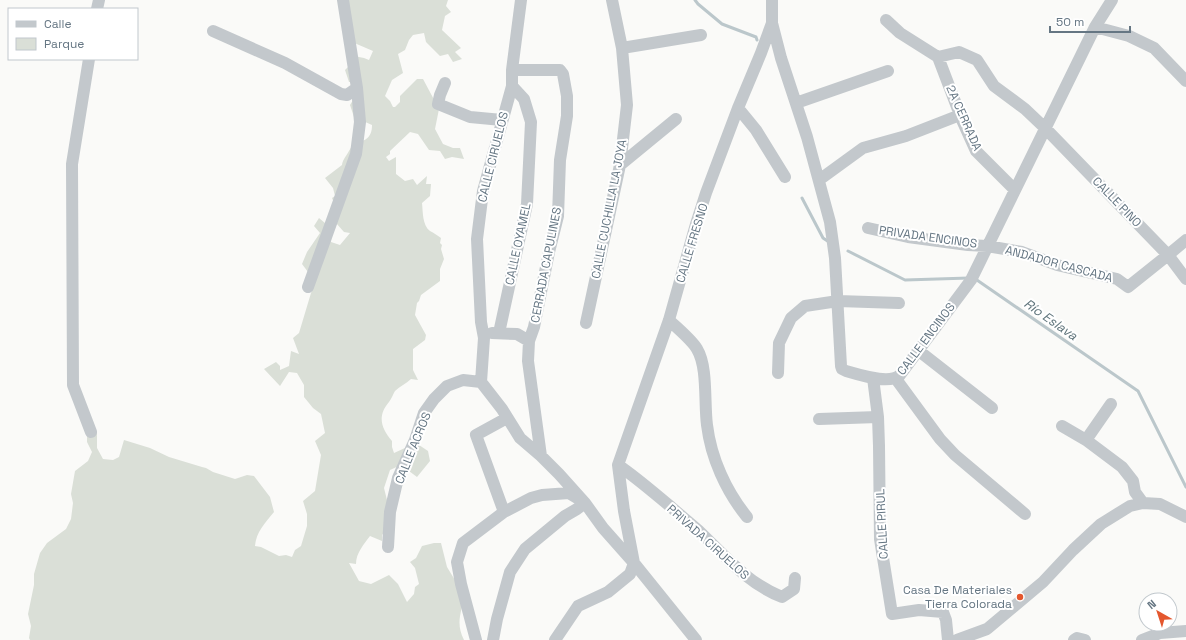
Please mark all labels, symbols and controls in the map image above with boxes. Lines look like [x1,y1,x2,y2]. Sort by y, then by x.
legend [8,8,138,60]
scale bar [1050,8,1130,34]
text: 50 m [1056,14,1084,30]
text: Calle [44,16,72,32]
text: Parque [44,36,84,52]
street label: 2A CERRADA [942,83,986,154]
street label: CALLE CIRUELOS [474,110,512,204]
street label: CALLE CUCHILLA LA JOYA [588,138,630,280]
street label: CALLE PINO [1089,173,1145,231]
street label: CALLE OYAMEL [501,201,535,286]
street label: CALLE FRESNO [672,201,712,285]
street label: CERRADA CAPULINES [527,206,565,324]
street label: PRIVADA ENCINOS [878,222,978,252]
street label: ANDADOR CASCADA [1003,242,1115,286]
water label: Río Eslava [1021,295,1081,344]
street label: CALLE ENCINOS [893,300,959,378]
street label: CALLE ACROS [391,410,435,486]
street label: CALLE PIRUL [872,488,892,560]
street label: PRIVADA CIRUELOS [664,501,752,583]
place label: Casa De Materiales Tierra Colorada [903,582,1012,612]
marker: Casa De Materiales Tierra Colorada [1015,592,1025,602]
north arrow [1138,592,1178,632]
text: N [1144,596,1159,612]

